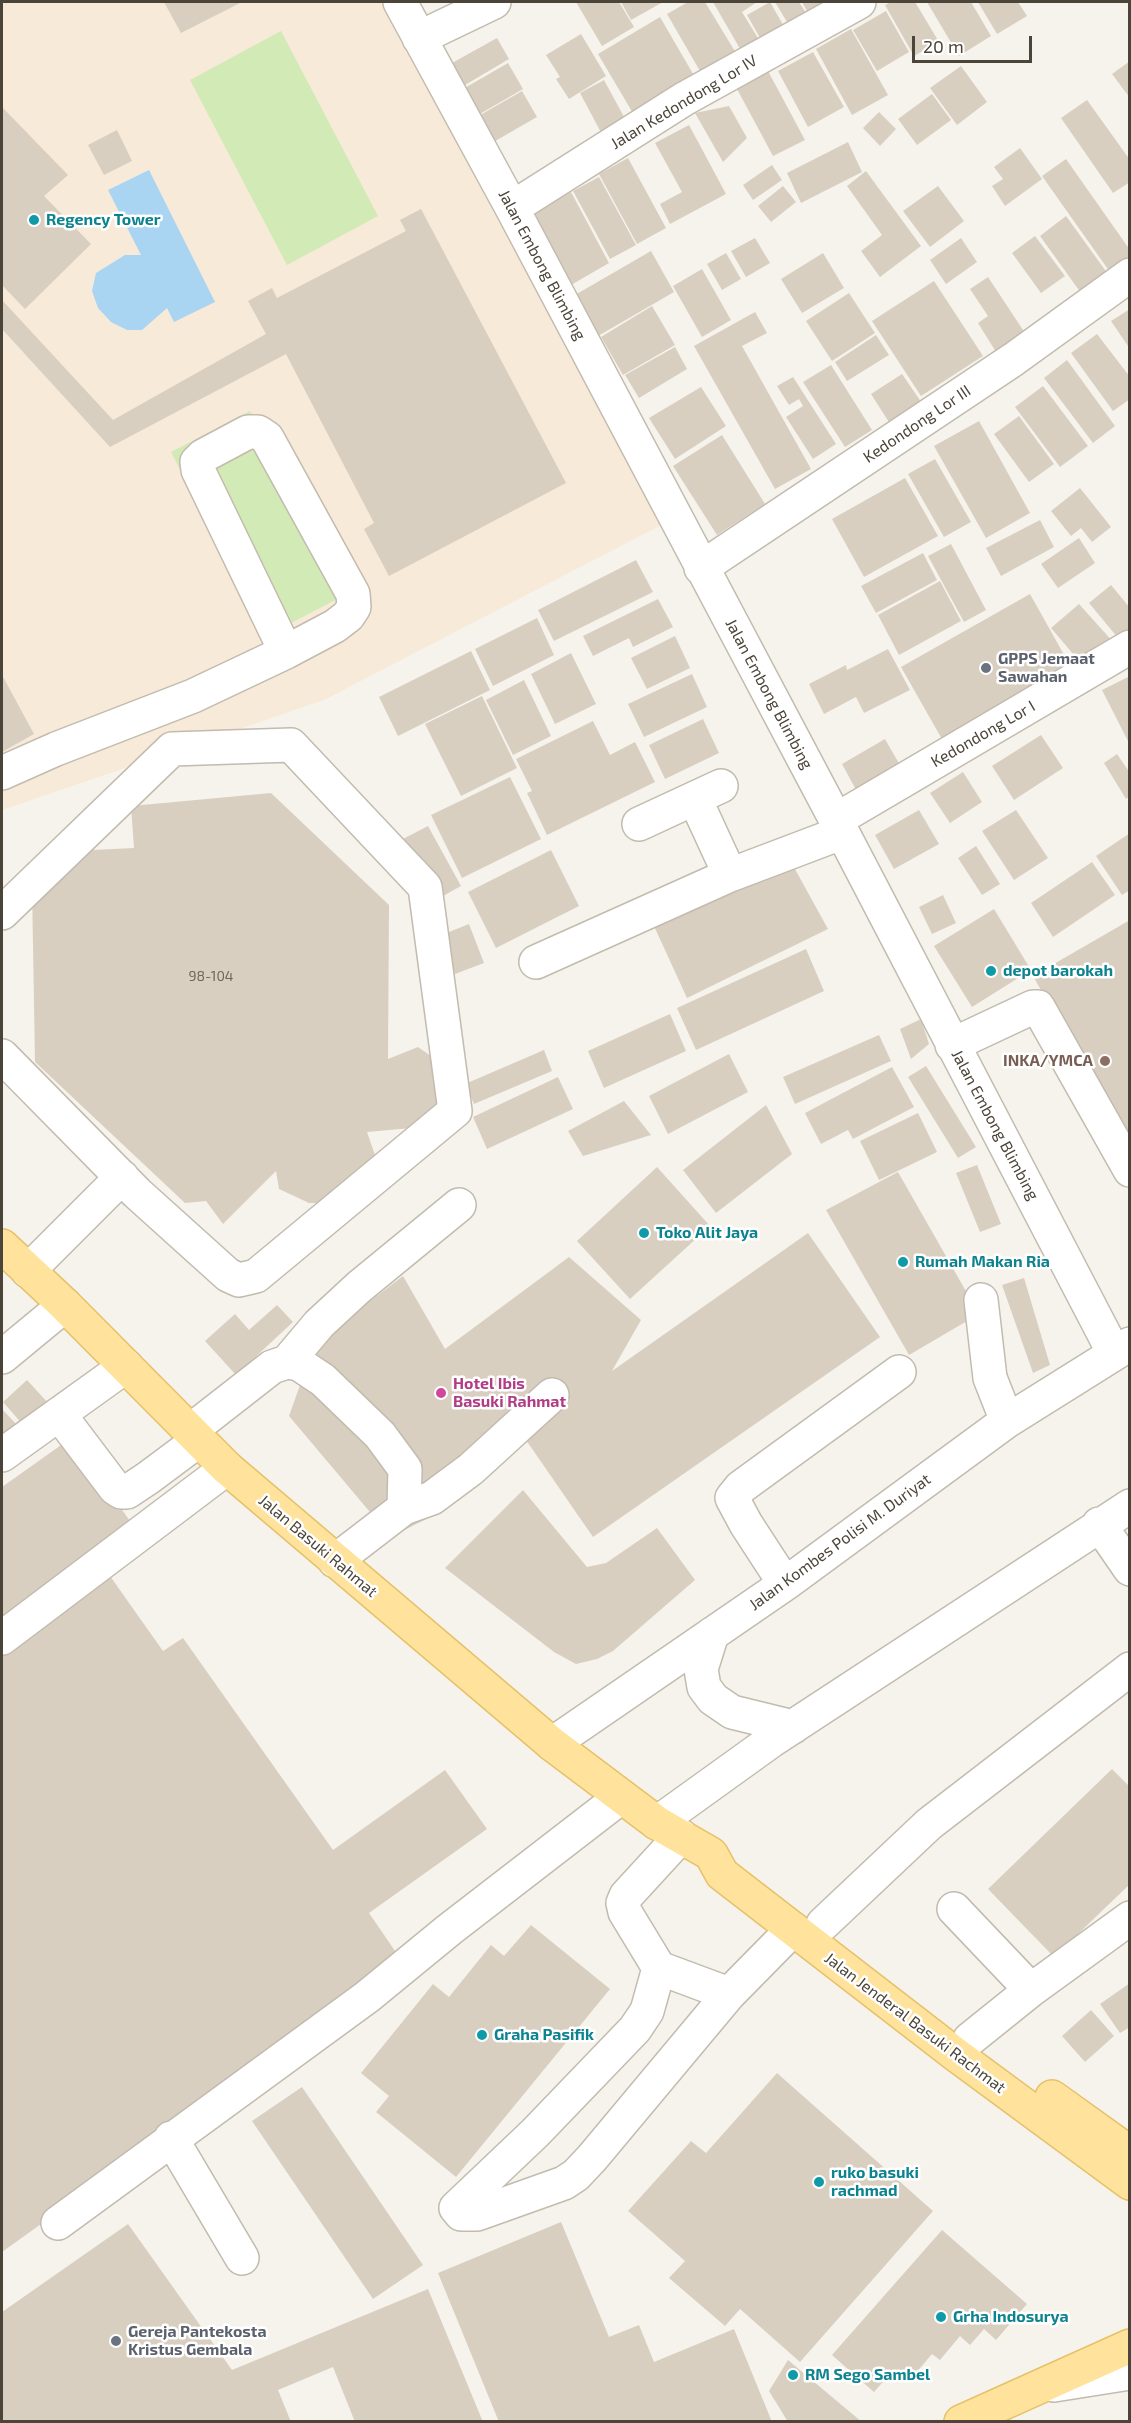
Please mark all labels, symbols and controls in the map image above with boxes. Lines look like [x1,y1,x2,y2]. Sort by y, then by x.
scale bar [915,24,1035,62]
text: 20 m [923,35,964,57]
street label: Jalan Kedondong Lor IV [607,51,761,153]
street label: Jalan Embong Blimbing [494,187,590,343]
place label: Regency Tower [46,210,161,230]
marker: Regency Tower [27,213,41,227]
street label: Kedondong Lor III [860,381,974,467]
street label: Jalan Embong Blimbing [721,616,817,772]
place label: GPPS Jemaat Sawahan [998,649,1095,687]
marker: GPPS Jemaat Sawahan [979,661,993,675]
street label: Kedondong Lor I [928,696,1038,772]
place label: depot barokah [1003,961,1113,981]
marker: depot barokah [984,964,998,978]
house number: 98-104 [189,968,233,984]
street label: Jalan Embong Blimbing [947,1047,1043,1203]
place label: INKA/YMCA [1003,1051,1093,1071]
marker: INKA/YMCA [1098,1054,1112,1068]
place label: Toko Alit Jaya [656,1223,758,1243]
marker: Toko Alit Jaya [637,1226,651,1240]
place label: Rumah Makan Ria [915,1252,1050,1272]
marker: Rumah Makan Ria [896,1255,910,1269]
place label: Hotel Ibis Basuki Rahmat [453,1374,566,1412]
marker: Hotel Ibis Basuki Rahmat [434,1386,448,1400]
street label: Jalan Kombes Polisi M. Duriyat [745,1470,935,1614]
street label: Jalan Basuki Rahmat [255,1491,381,1601]
street label: Jalan Jenderal Basuki Rachmat [821,1949,1009,2097]
place label: Graha Pasifik [494,2025,594,2045]
marker: Graha Pasifik [475,2028,489,2042]
place label: ruko basuki rachmad [831,2163,919,2201]
marker: ruko basuki rachmad [812,2175,826,2189]
place label: Grha Indosurya [953,2307,1069,2327]
marker: Grha Indosurya [934,2310,948,2324]
place label: Gereja Pantekosta Kristus Gembala [128,2322,267,2360]
marker: Gereja Pantekosta Kristus Gembala [109,2334,123,2348]
place label: RM Sego Sambel [805,2365,930,2385]
marker: RM Sego Sambel [786,2368,800,2382]

